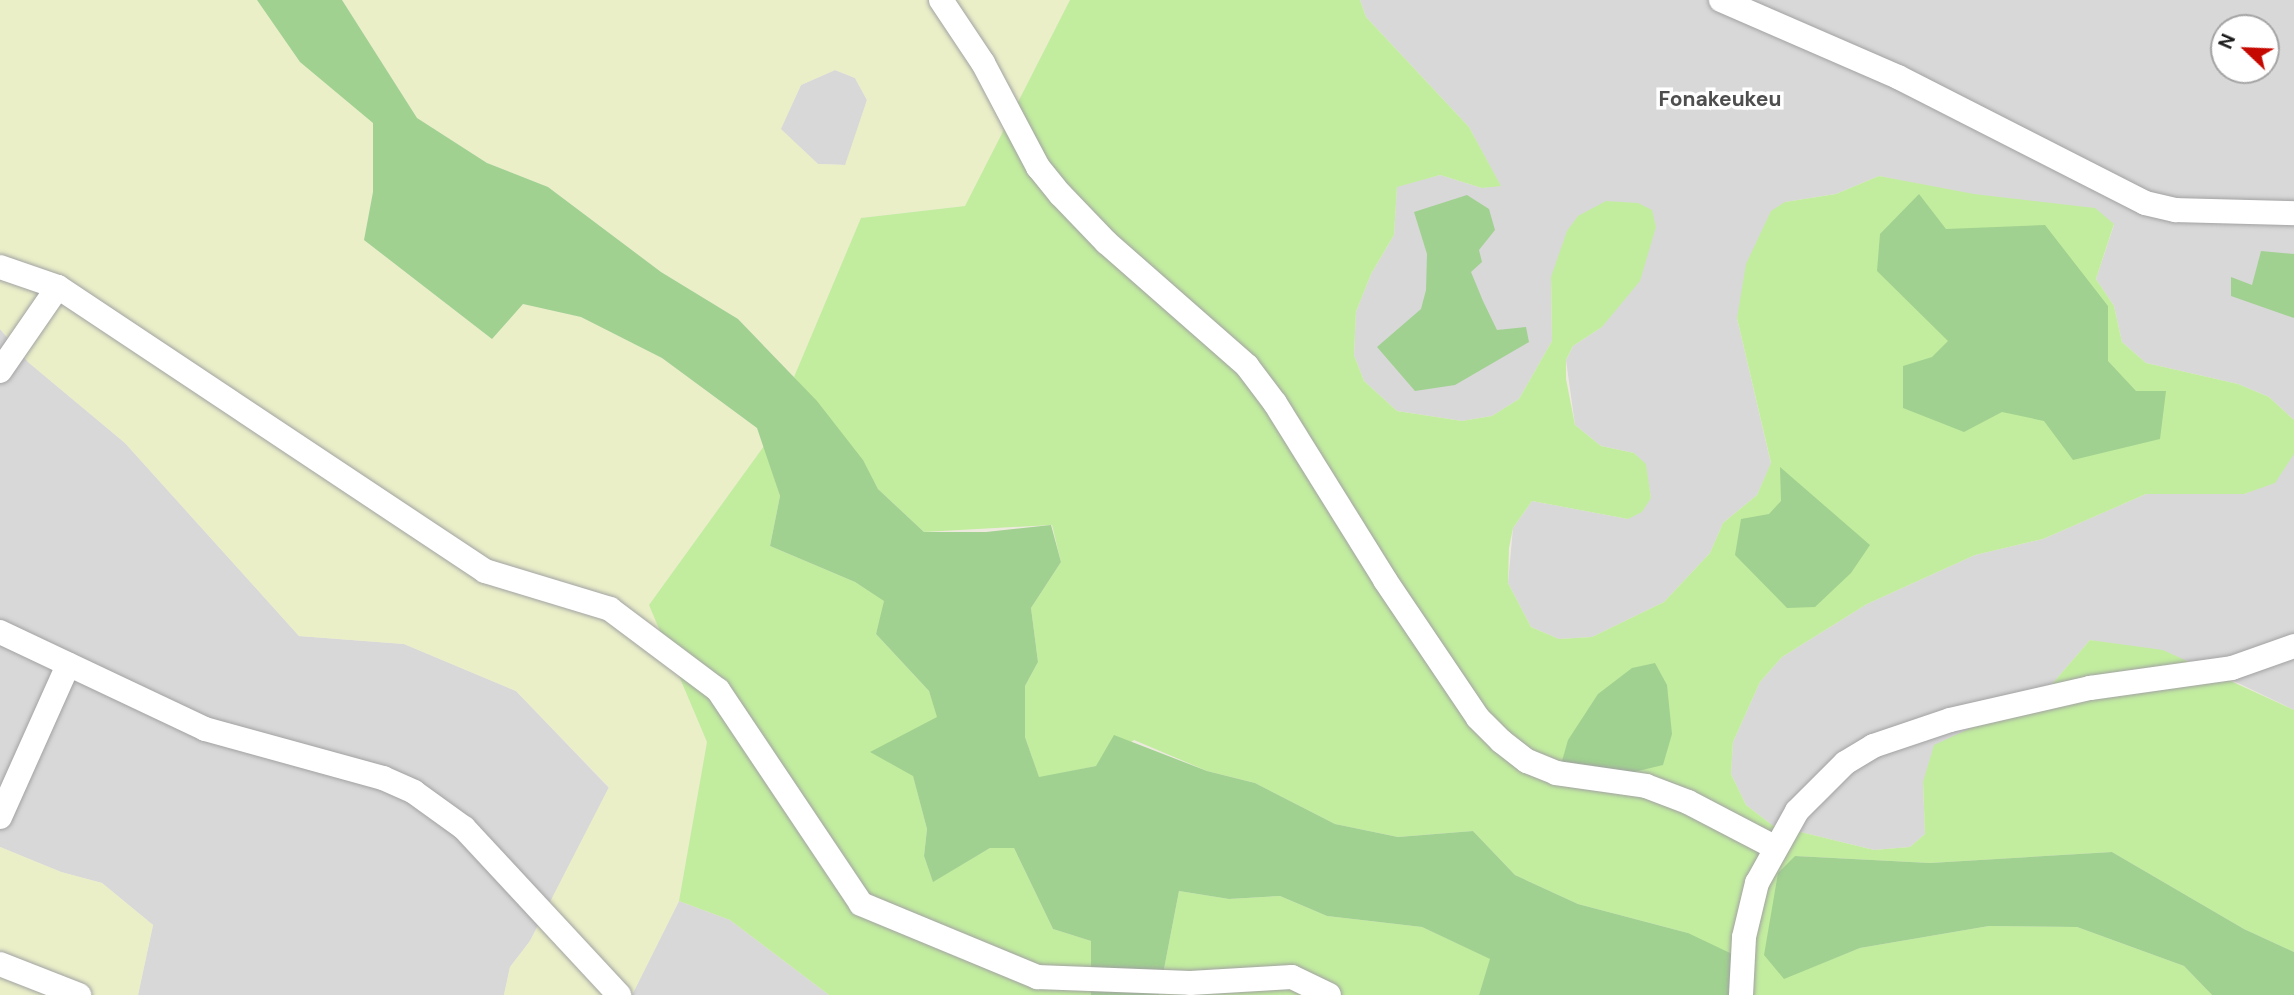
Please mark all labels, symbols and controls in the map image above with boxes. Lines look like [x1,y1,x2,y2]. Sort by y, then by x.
north arrow [2210,14,2280,84]
text: N [2213,30,2241,53]
district label: Fonakeukeu [1659,86,1781,112]

